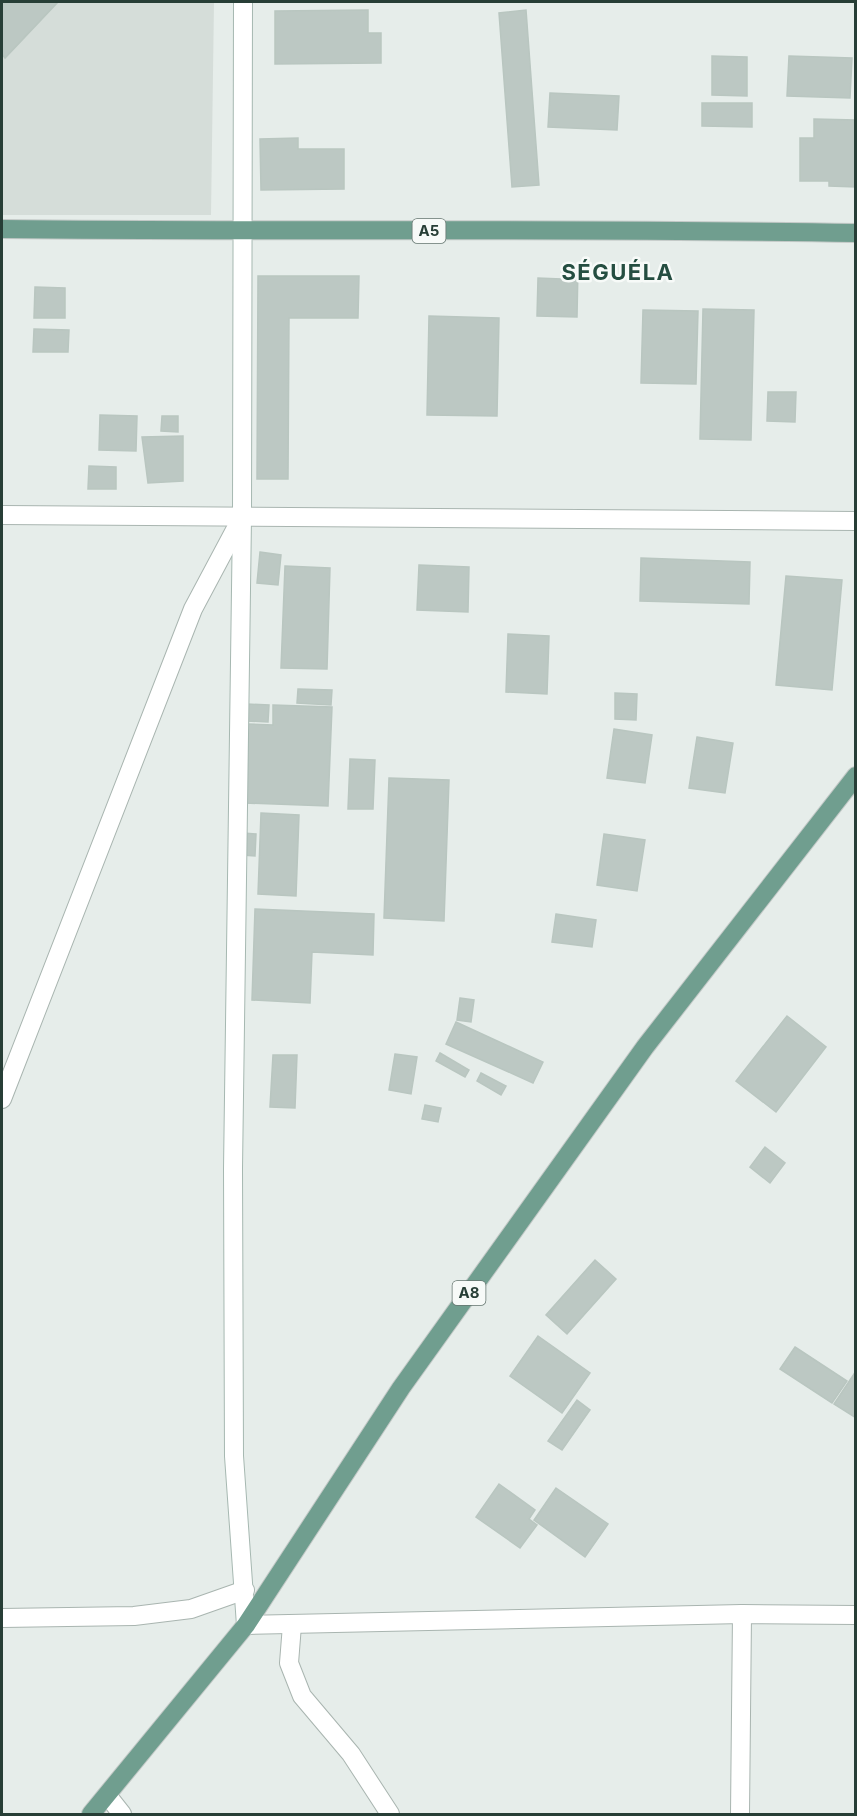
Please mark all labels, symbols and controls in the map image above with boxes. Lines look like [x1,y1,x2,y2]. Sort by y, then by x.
road number: A5 [412,219,446,243]
district label: SÉGUÉLA [561,259,675,285]
road number: A8 [452,1281,486,1305]

